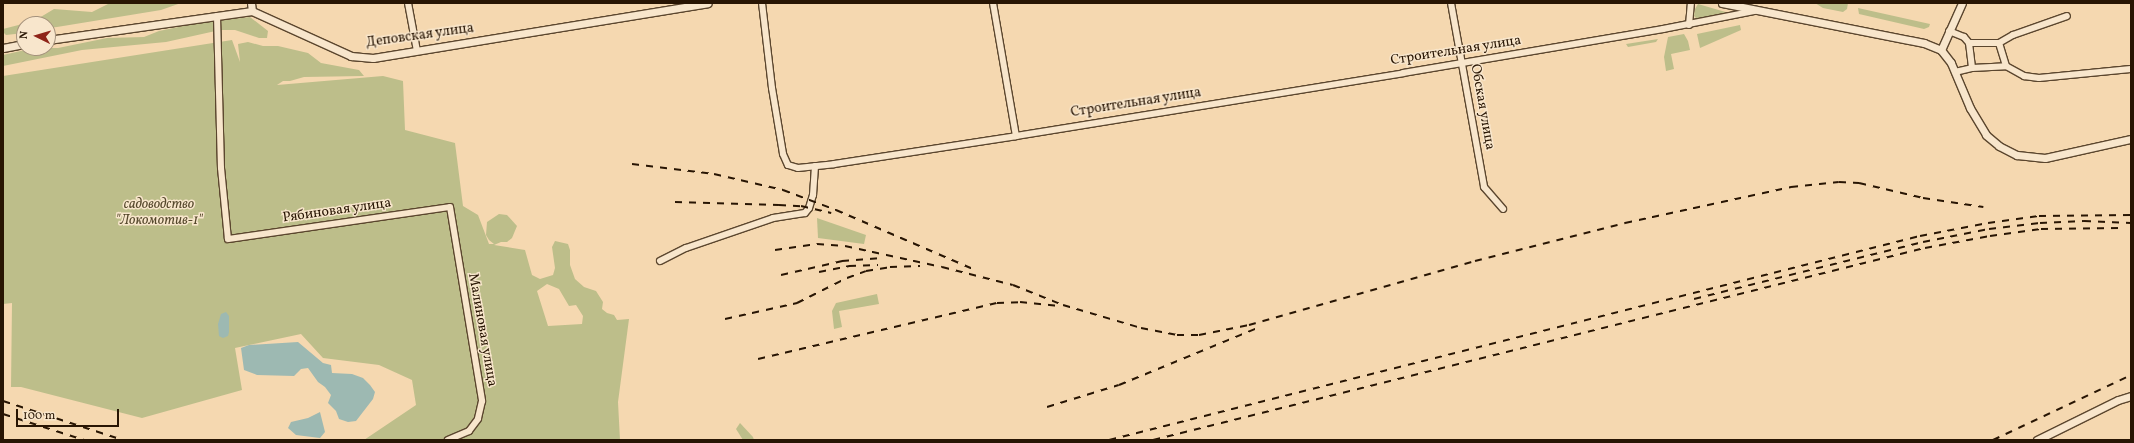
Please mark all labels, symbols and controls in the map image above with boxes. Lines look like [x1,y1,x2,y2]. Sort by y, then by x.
north arrow [16,16,56,56]
street label: Деповская улица [365,20,475,52]
text: N [17,30,32,40]
street label: Строительная улица [1389,32,1523,70]
street label: Обская улица [1466,63,1498,151]
street label: Строительная улица [1069,84,1203,122]
street label: Рябиновая улица [281,195,393,227]
park label: садоводство "Локомотив-1" [115,197,203,230]
street label: Малиновая улица [464,272,500,388]
scale bar [18,401,121,427]
text: 100 m [23,408,55,424]

